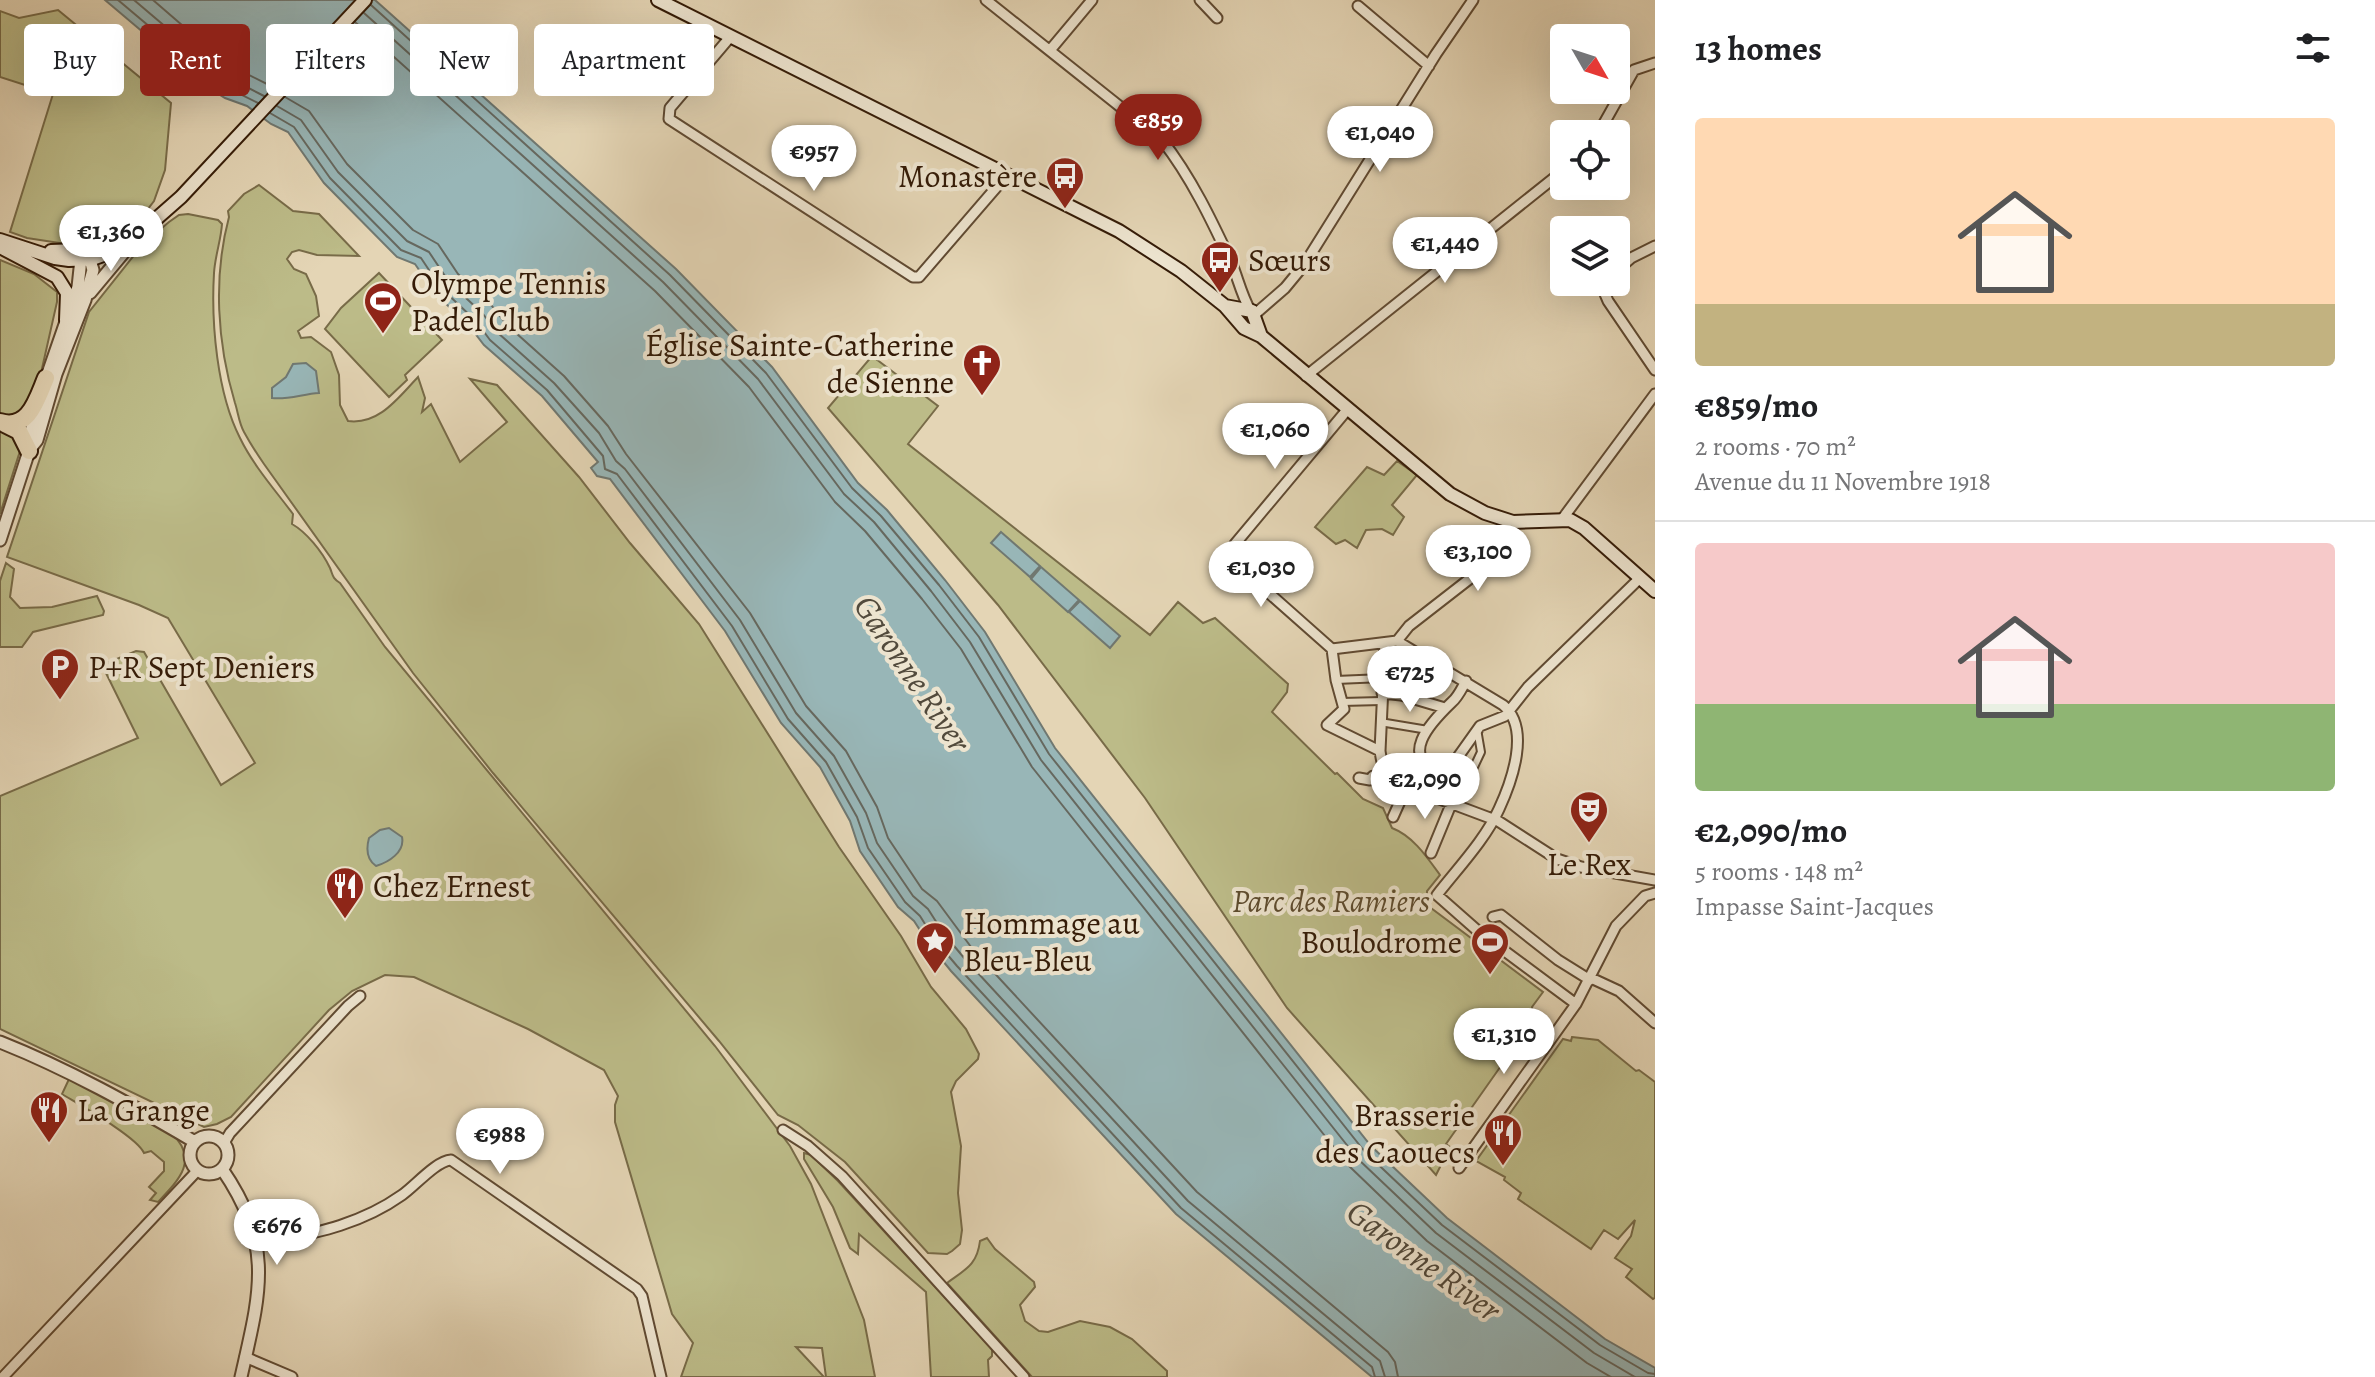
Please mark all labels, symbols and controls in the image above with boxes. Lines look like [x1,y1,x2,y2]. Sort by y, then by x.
chip: Buy [24,24,124,96]
chip: Rent [140,24,250,96]
chip: Filters [266,24,394,96]
chip: New [410,24,518,96]
chip: Apartment [534,24,714,96]
north arrow [1550,24,1630,104]
map controls [1550,24,1630,296]
text: 13 homes [1695,25,1822,72]
icon: filters [2291,26,2335,70]
pin: €859 [1111,94,1205,162]
text: €859 [1133,102,1183,137]
pin: €1,040 [1315,106,1445,174]
text: €1,040 [1345,114,1415,149]
button: locate [1550,120,1630,200]
pin: €957 [767,125,861,193]
text: €957 [789,133,839,168]
place label: Monastère [898,154,1037,198]
bus stop icon: Monastère [1044,155,1086,210]
icon: home [1943,170,2087,314]
pin: €1,360 [46,205,176,273]
text: €1,360 [77,213,145,248]
button: layers [1550,216,1630,296]
pin: €1,440 [1380,217,1510,285]
text: €1,440 [1411,225,1479,260]
place label: Sœurs [1248,238,1331,282]
bus stop icon: Sœurs [1199,239,1241,294]
place label: Olympe Tennis Padel Club [411,261,606,342]
sports icon: Olympe Tennis Padel Club [362,280,404,335]
place label: Église Sainte-Catherine de Sienne [645,323,954,404]
church icon: Église Sainte-Catherine de Sienne [961,342,1003,397]
text: €859/mo [1695,382,1818,429]
pin: €1,060 [1210,403,1340,471]
text: €1,060 [1240,411,1310,446]
text: 2 rooms · 70 m² [1695,429,1856,464]
text: Avenue du 11 Novembre 1918 [1695,464,1991,499]
pin: €3,100 [1413,525,1543,593]
text: €3,100 [1444,533,1512,568]
pin: €1,030 [1196,541,1326,609]
text: €1,030 [1227,549,1295,584]
water label: Garonne River [843,586,983,762]
icon: home [1943,595,2087,739]
place label: P+R Sept Deniers [88,645,315,689]
parking icon: P+R Sept Deniers [39,646,81,701]
pin: €725 [1363,646,1457,714]
text: €725 [1385,654,1435,689]
pin: €2,090 [1360,753,1490,821]
text: €2,090 [1389,761,1461,796]
theatre icon: Le Rex [1568,789,1610,844]
text: €2,090/mo [1695,807,1847,854]
place label: Le Rex [1547,842,1631,886]
text: 5 rooms · 148 m² [1695,854,1863,889]
place label: Chez Ernest [373,864,531,908]
restaurant icon: Chez Ernest [324,865,366,920]
park label: Parc des Ramiers [1232,879,1430,923]
text: Impasse Saint-Jacques [1695,889,1934,924]
place label: Hommage au Bleu-Bleu [963,901,1140,982]
place icon: Hommage au Bleu-Bleu [914,920,956,975]
place label: Boulodrome [1300,920,1462,964]
sports icon: Boulodrome [1469,921,1511,976]
pin: €1,310 [1439,1008,1569,1076]
text: €1,310 [1472,1016,1536,1051]
place label: La Grange [77,1088,210,1132]
restaurant icon: La Grange [28,1089,70,1144]
place label: Brasserie des Caouecs [1315,1093,1475,1174]
pin: €988 [453,1108,547,1176]
restaurant icon: Brasserie des Caouecs [1482,1112,1524,1167]
text: €988 [474,1116,526,1151]
water label: Garonne River [1337,1189,1511,1333]
pin: €676 [230,1199,324,1267]
text: €676 [252,1207,302,1242]

